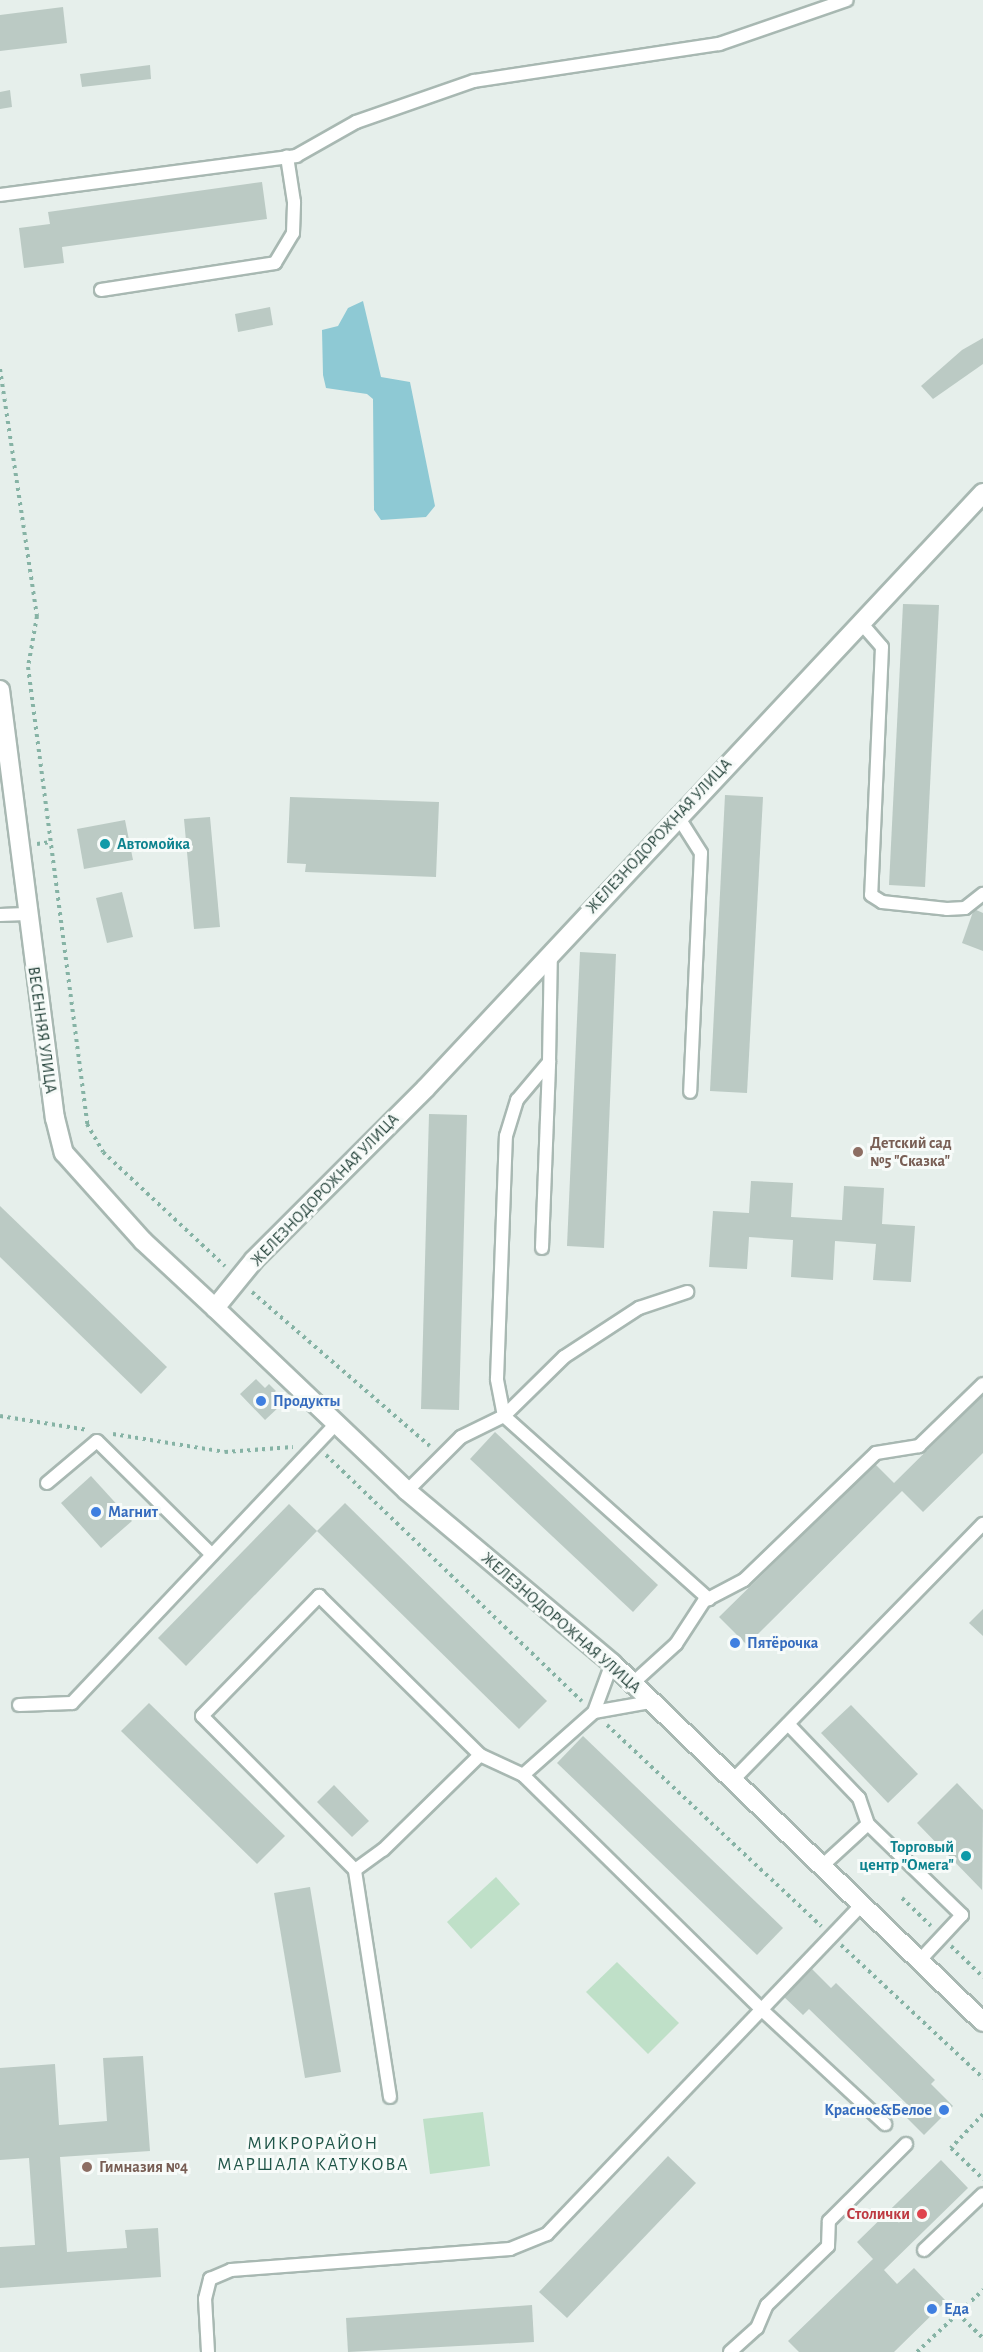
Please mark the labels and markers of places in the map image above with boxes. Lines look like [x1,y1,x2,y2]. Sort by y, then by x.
place label: Автомойка [117,834,190,854]
marker: Автомойка [98,837,112,851]
place label: Детский сад №5 "Сказка" [870,1133,952,1171]
marker: Детский сад №5 "Сказка" [851,1145,865,1159]
place label: Продукты [273,1391,341,1411]
marker: Продукты [254,1394,268,1408]
place label: Магнит [108,1502,158,1522]
marker: Магнит [89,1505,103,1519]
place label: Пятёрочка [747,1633,818,1653]
marker: Пятёрочка [728,1636,742,1650]
place label: Торговый центр "Омега" [859,1837,954,1875]
marker: Торговый центр "Омега" [959,1849,973,1863]
place label: Красное&Белое [824,2100,932,2120]
marker: Красное&Белое [937,2103,951,2117]
place label: Гимназия №4 [99,2157,188,2177]
marker: Гимназия №4 [80,2160,94,2174]
place label: Столички [846,2204,910,2224]
marker: Столички [915,2207,929,2221]
place label: Еда [944,2299,969,2319]
marker: Еда [925,2302,939,2316]

